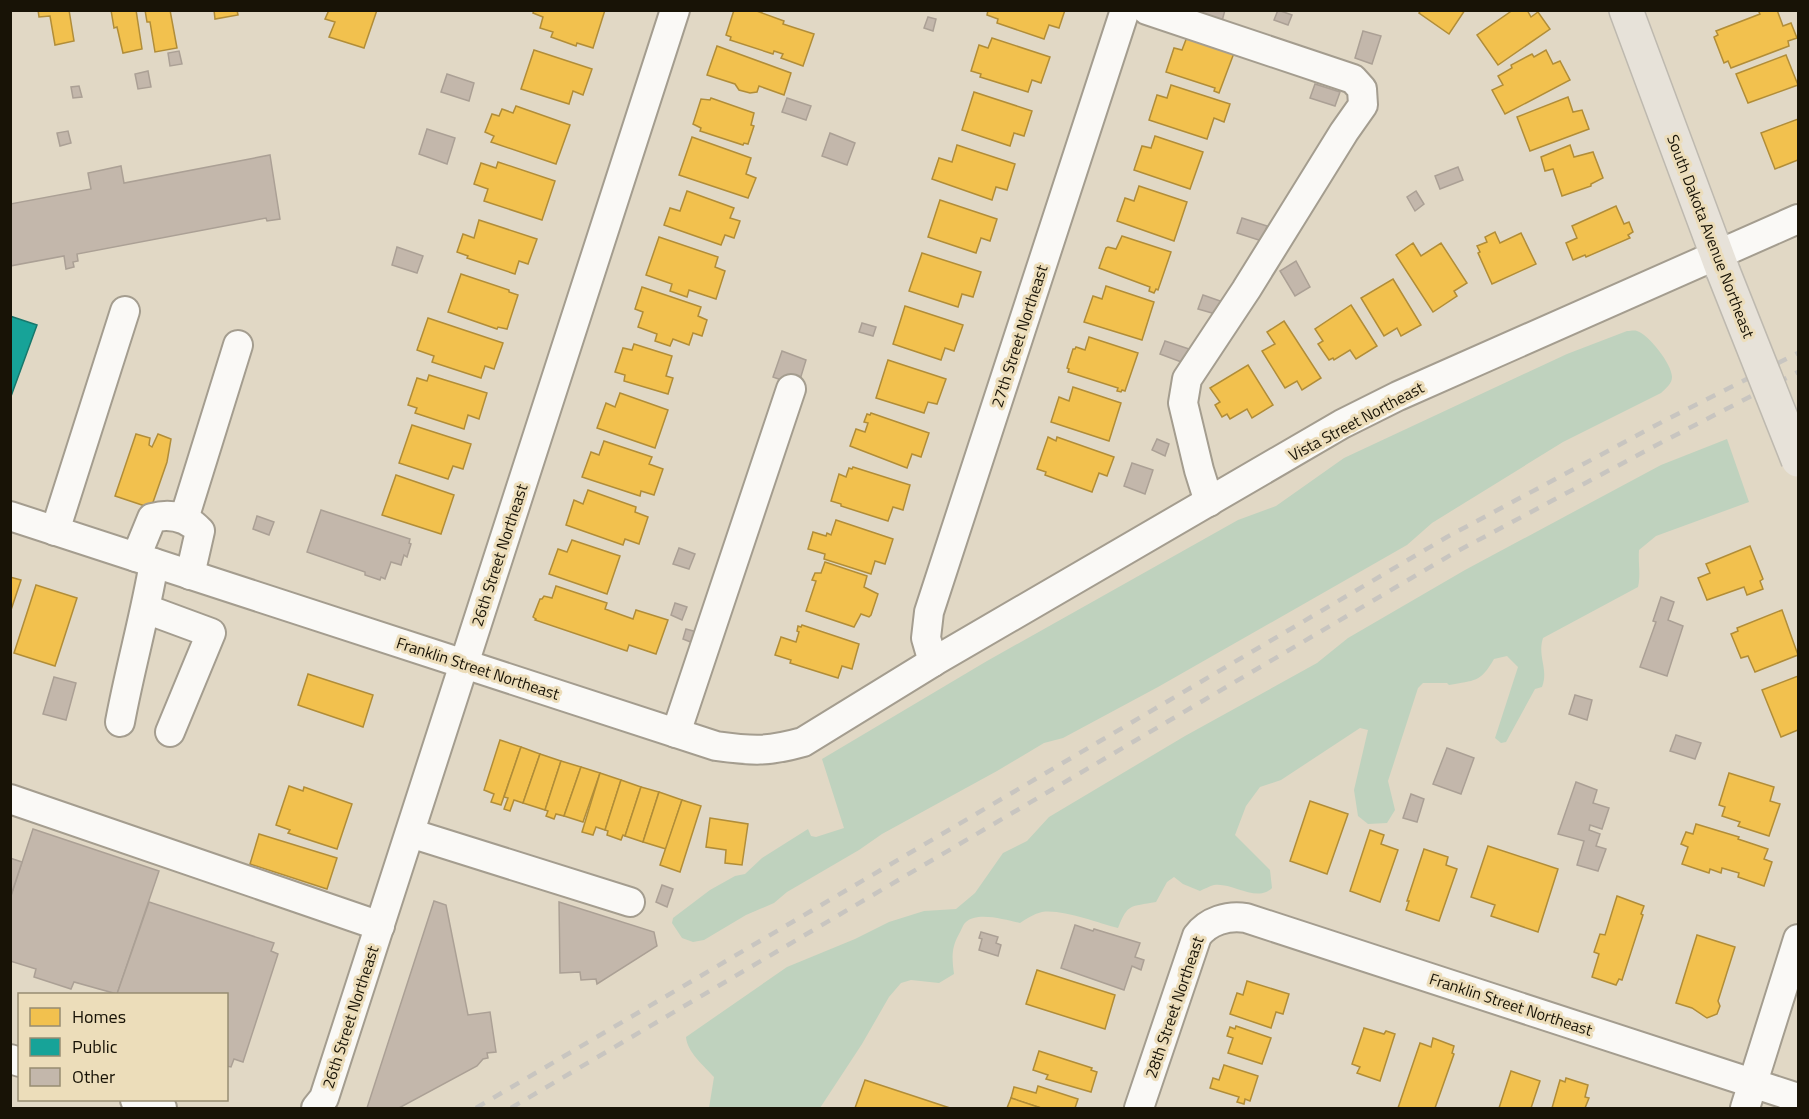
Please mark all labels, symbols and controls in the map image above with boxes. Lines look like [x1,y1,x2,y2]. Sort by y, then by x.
street label: South Dakota Avenue Northeast [1661,131,1761,342]
street label: 27th Street Northeast [985,261,1053,410]
street label: Vista Street Northeast [1284,375,1428,467]
street label: 26th Street Northeast [465,480,533,629]
street label: Franklin Street Northeast [393,630,563,706]
street label: 28th Street Northeast [1138,933,1210,1081]
street label: 26th Street Northeast [316,942,384,1091]
street label: Franklin Street Northeast [1426,966,1596,1042]
legend [18,993,228,1101]
text: Homes [72,1003,126,1030]
text: Public [72,1033,118,1060]
text: Other [72,1063,115,1090]

